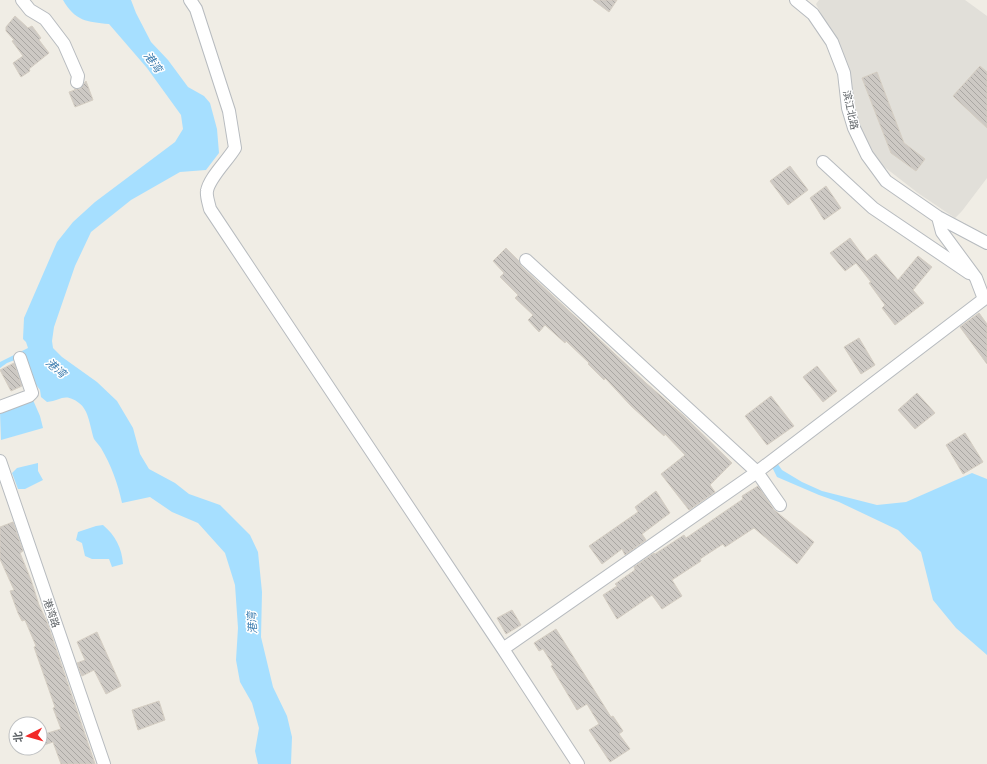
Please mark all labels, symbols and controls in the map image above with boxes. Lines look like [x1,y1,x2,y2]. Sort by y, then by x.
water label: 港湾 [141,49,166,77]
street label: 滨江北路 [840,89,861,131]
water label: 港湾 [43,356,70,382]
street label: 港湾路 [40,597,63,629]
water label: 港湾 [244,610,260,634]
north arrow [8,716,48,756]
text: 北 [11,731,26,743]

